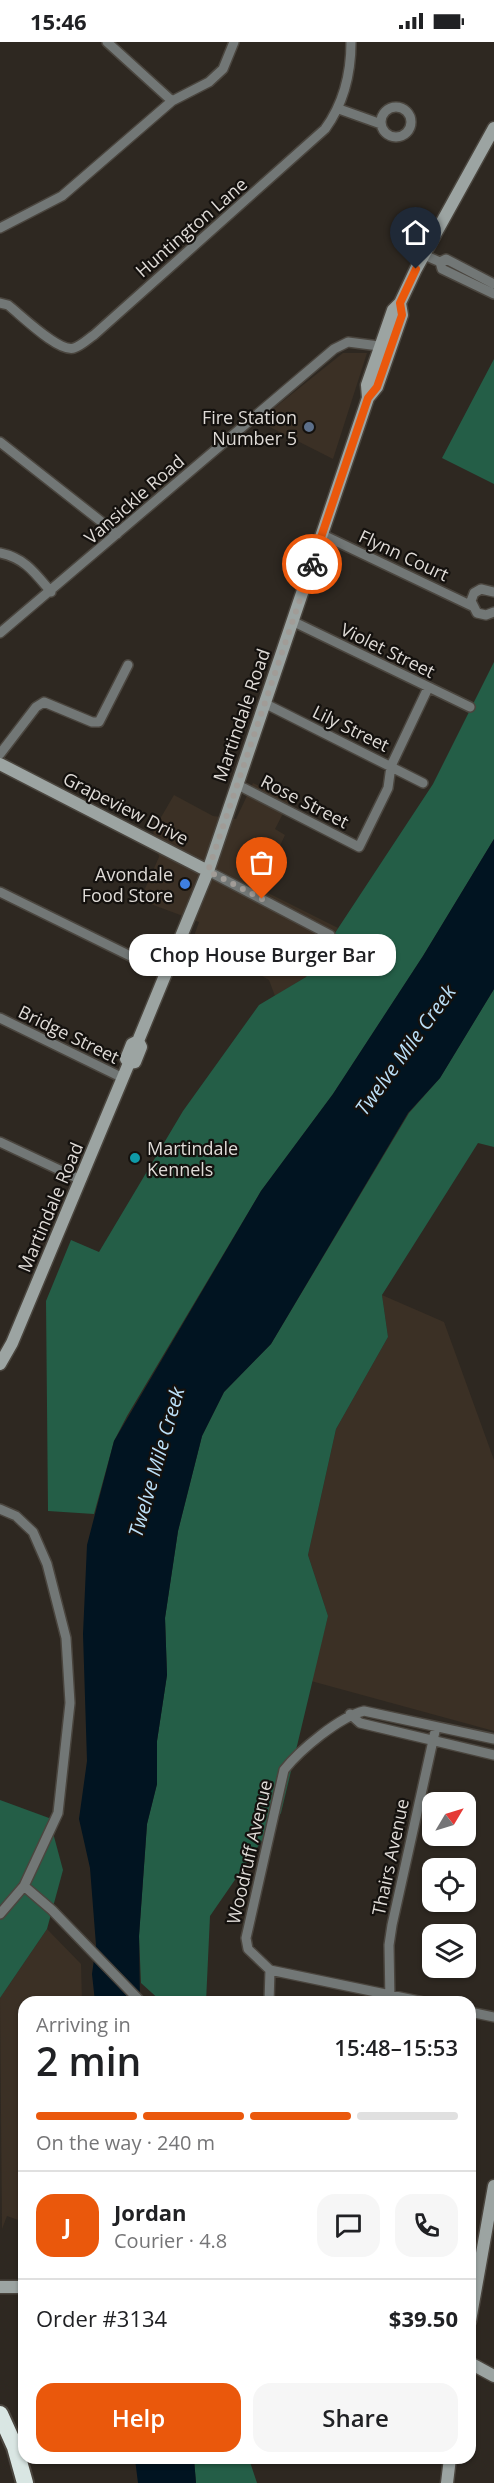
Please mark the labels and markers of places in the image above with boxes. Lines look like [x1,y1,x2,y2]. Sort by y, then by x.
pin [390,207,441,269]
place label: Fire Station Number 5 [202,405,297,450]
marker: Fire Station Number 5 [302,420,316,434]
pin [236,837,287,899]
place label: Avondale Food Store [82,862,173,907]
marker: Avondale Food Store [178,877,192,891]
callout: Chop House Burger Bar [128,935,395,977]
place label: Martindale Kennels [147,1136,238,1181]
marker: Martindale Kennels [128,1151,142,1165]

